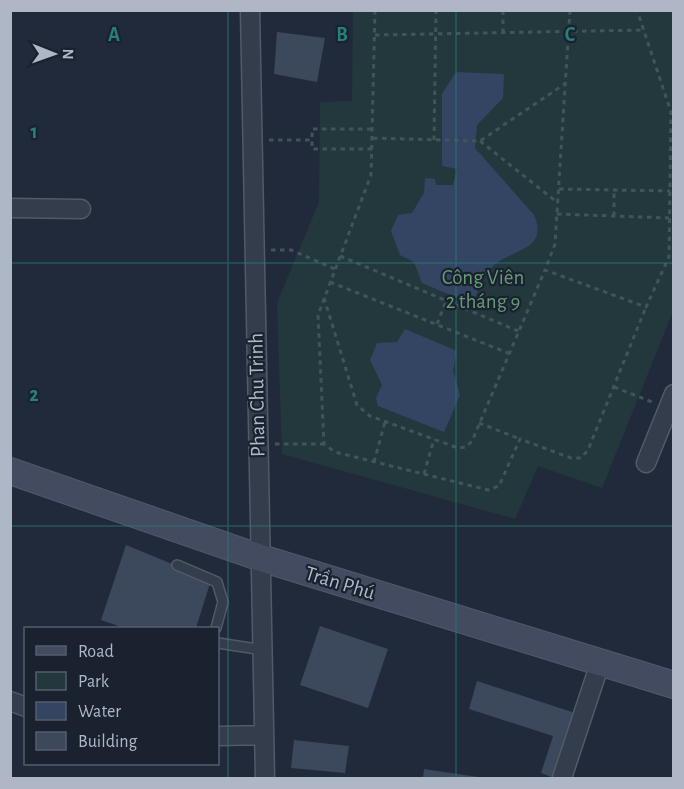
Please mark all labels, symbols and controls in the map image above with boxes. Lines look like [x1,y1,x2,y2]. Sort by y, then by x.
north arrow [24,24,84,84]
text: A [108,25,120,45]
text: B [336,25,348,45]
text: C [565,25,576,45]
text: N [60,49,76,60]
text: 1 [30,122,38,142]
park label: Công Viên 2 tháng 9 [442,267,524,312]
street label: Phan Chu Trinh [245,333,269,457]
text: 2 [29,385,39,405]
street label: Trần Phú [303,562,378,604]
legend [24,627,219,765]
text: Road [78,643,114,661]
text: Park [78,673,110,691]
text: Water [78,703,121,721]
text: Building [78,733,138,751]

